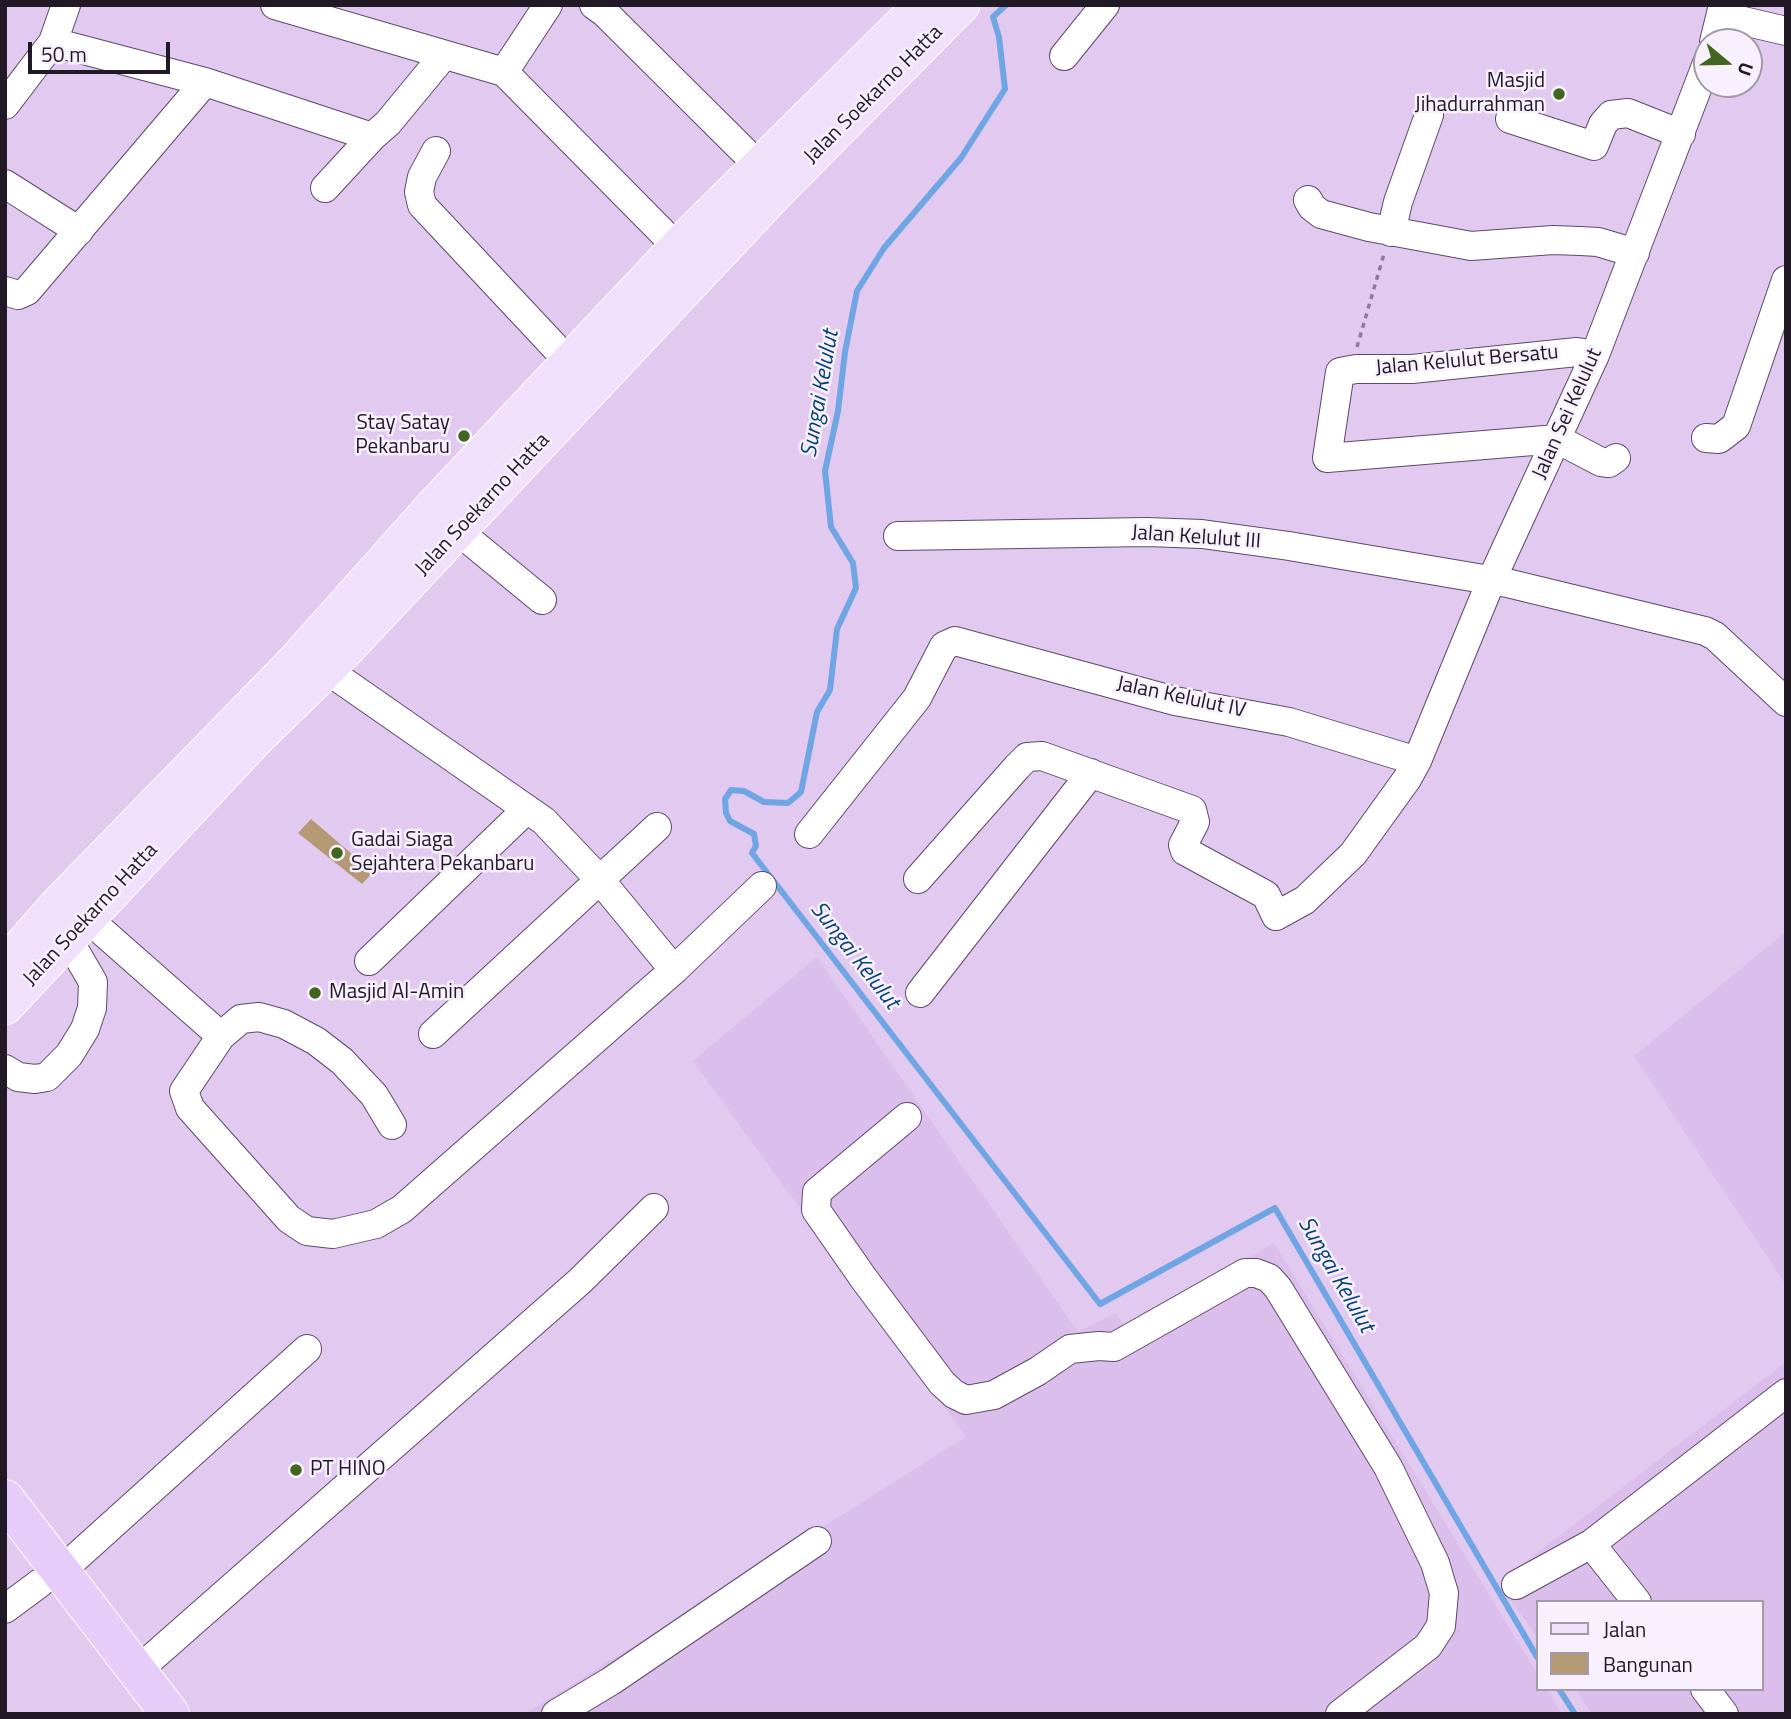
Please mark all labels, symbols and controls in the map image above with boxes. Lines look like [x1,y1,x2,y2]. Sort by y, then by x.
street label: Jalan Soekarno Hatta [799,20,949,170]
scale bar [32,28,173,72]
north arrow [1693,28,1763,98]
text: 50 m [41,38,87,70]
text: U [1731,59,1762,80]
place label: Masjid Jihadurrahman [1415,69,1545,119]
marker: Masjid Jihadurrahman [1551,86,1567,102]
water label: Sungai Kelulut [796,328,846,460]
street label: Jalan Kelulut Bersatu [1374,340,1560,382]
street label: Jalan Sei Kelulut [1528,345,1608,483]
place label: Stay Satay Pekanbaru [355,411,450,461]
marker: Stay Satay Pekanbaru [456,428,472,444]
street label: Jalan Soekarno Hatta [410,429,556,581]
street label: Jalan Kelulut III [1130,521,1262,555]
street label: Jalan Kelulut IV [1114,672,1248,724]
place label: Gadai Siaga Sejahtera Pekanbaru [351,828,534,878]
street label: Jalan Soekarno Hatta [18,839,164,991]
marker: Gadai Siaga Sejahtera Pekanbaru [329,845,345,861]
water label: Sungai Kelulut [804,897,904,1015]
place label: Masjid Al-Amin [329,980,464,1006]
marker: Masjid Al-Amin [307,985,323,1001]
water label: Sungai Kelulut [1291,1212,1379,1338]
place label: PT HINO [310,1457,386,1483]
marker: PT HINO [288,1462,304,1478]
legend [1536,1600,1763,1691]
text: Jalan [1603,1613,1646,1645]
text: Bangunan [1603,1648,1693,1680]

